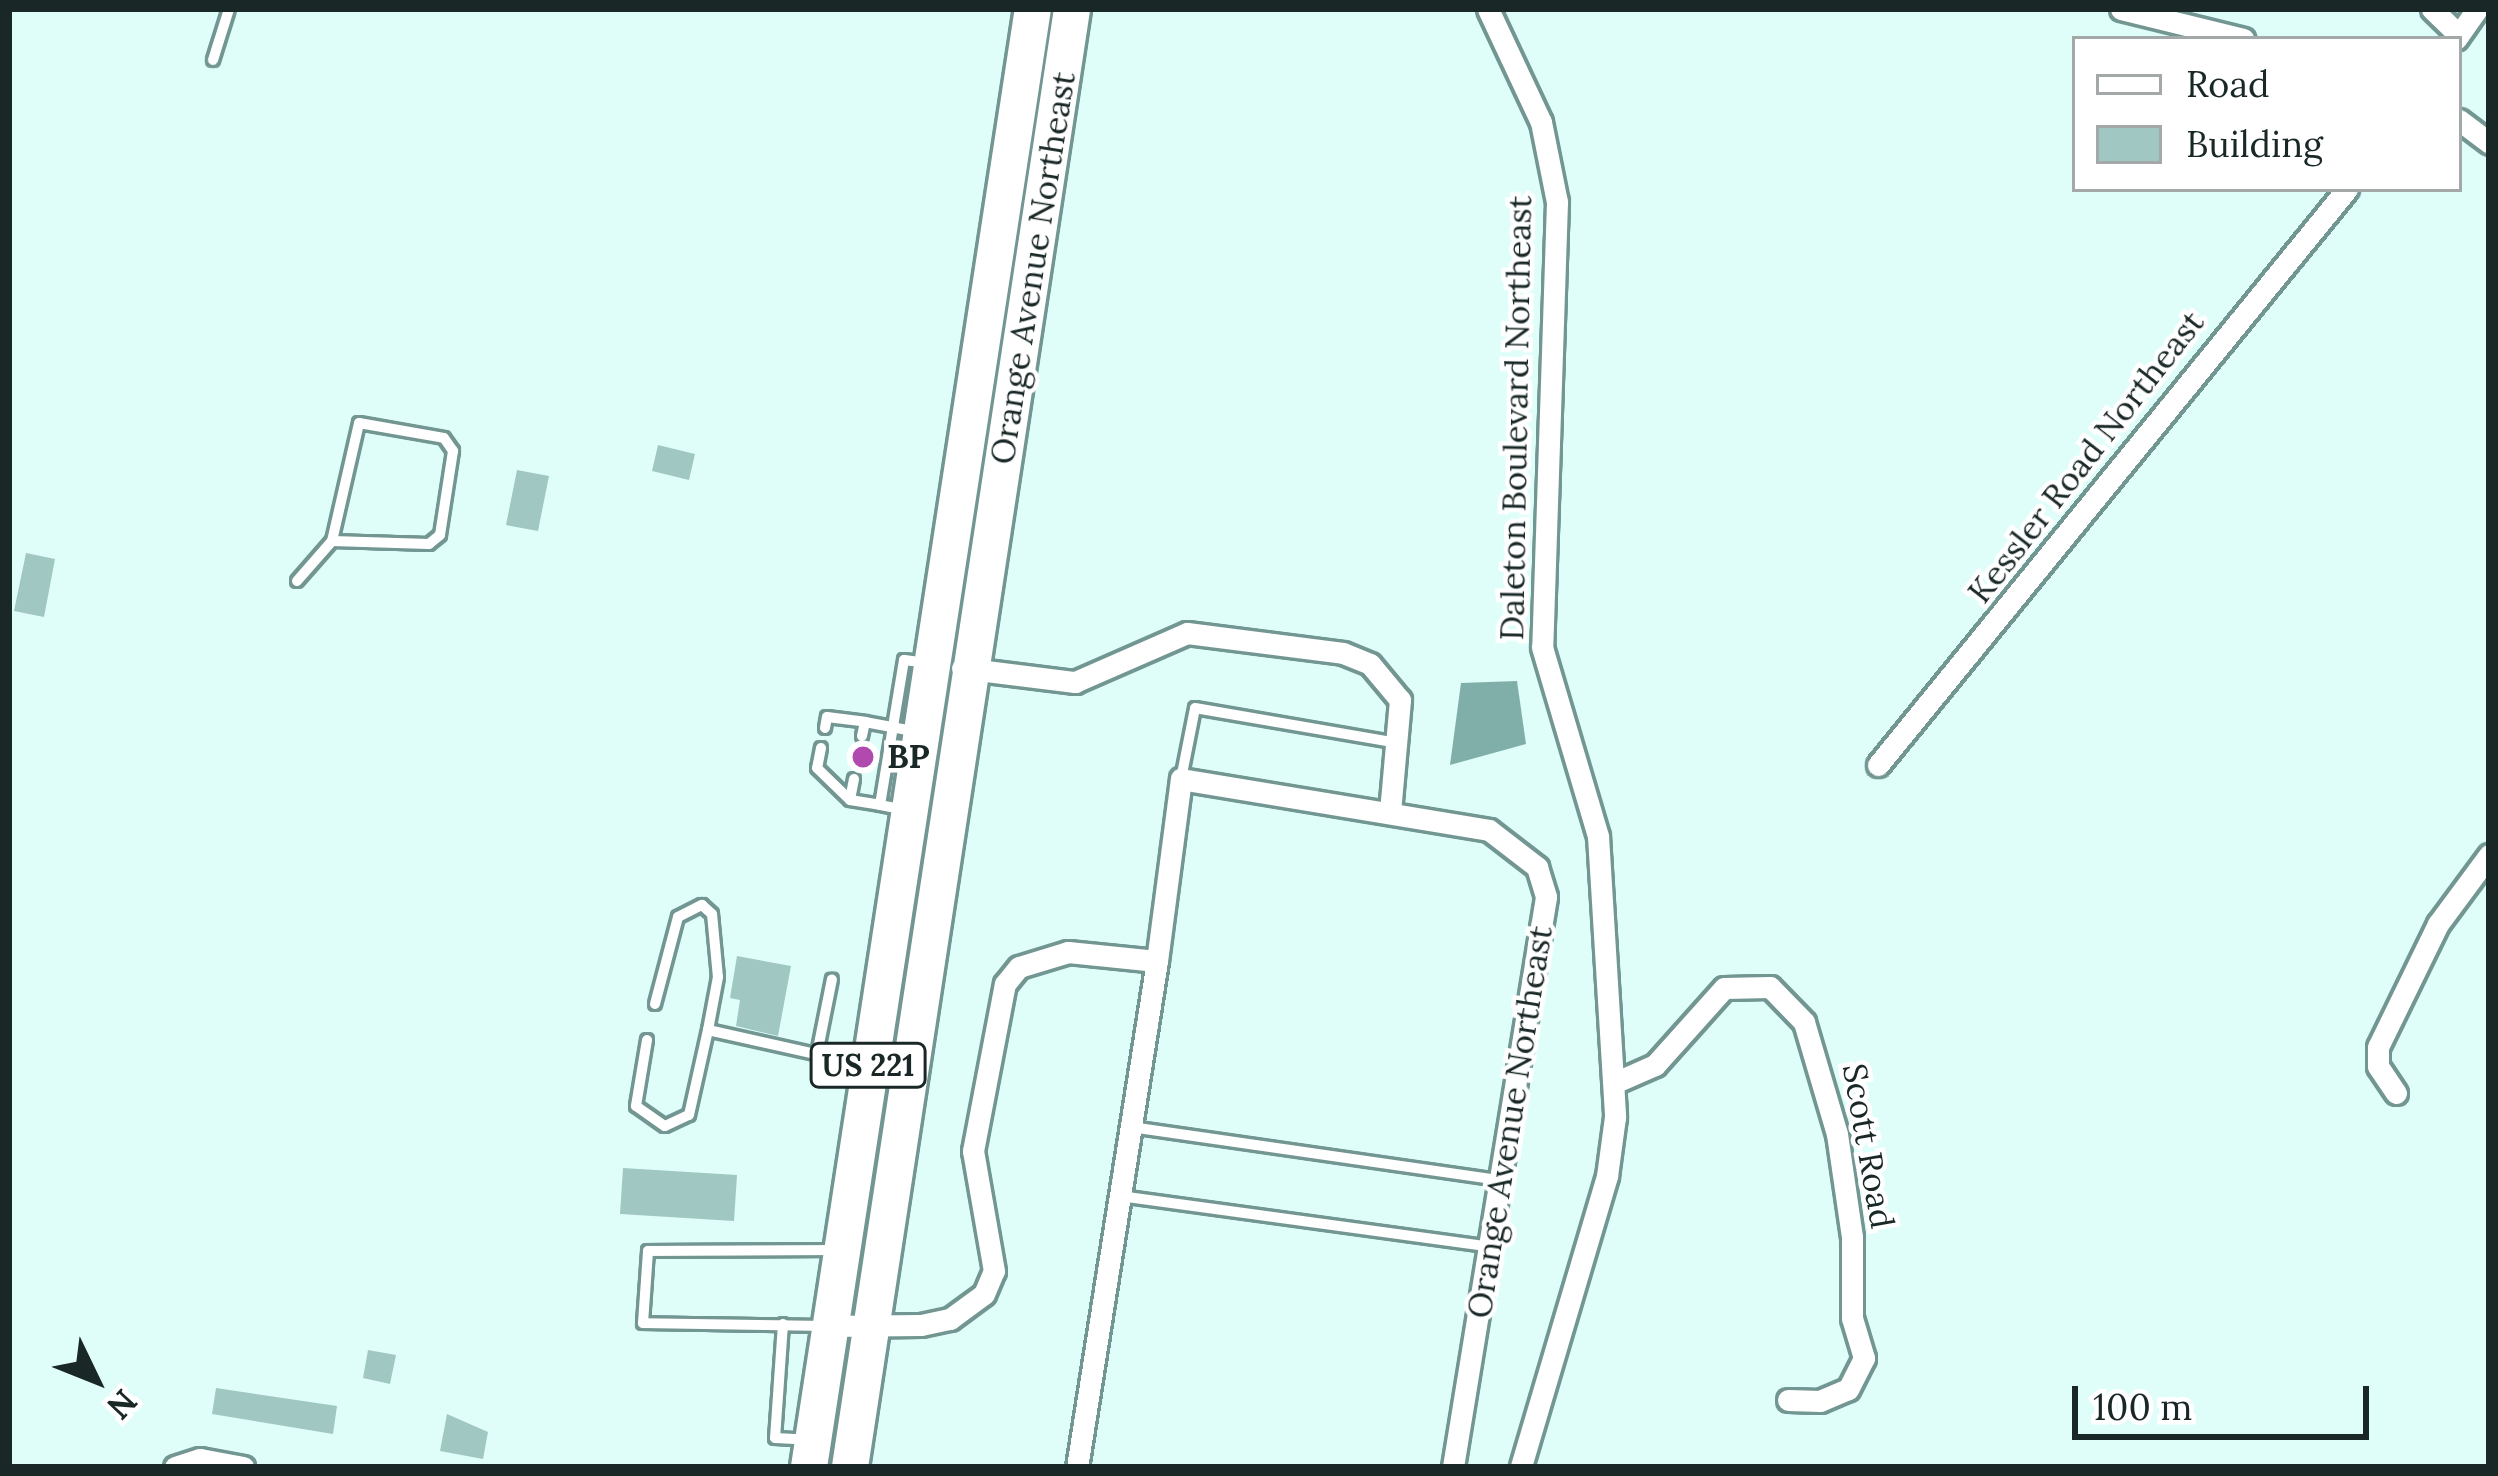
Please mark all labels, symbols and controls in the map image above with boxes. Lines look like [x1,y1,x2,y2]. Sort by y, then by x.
legend [2072,36,2462,192]
text: Road [2186,61,2270,107]
street label: Orange Avenue Northeast [982,69,1084,467]
text: Building [2186,121,2323,167]
street label: Daleton Boulevard Northeast [1492,195,1540,641]
street label: Kessler Road Northeast [1960,303,2212,611]
place label: BP [887,737,930,777]
marker: BP [850,744,876,770]
street label: Orange Avenue Northeast [1459,923,1561,1321]
road number: US 221 [808,1041,928,1089]
street label: Scott Road [1834,1061,1902,1231]
north arrow [36,1320,156,1440]
scale bar [2078,1362,2375,1436]
text: N [98,1381,146,1428]
text: 100 m [2093,1384,2192,1430]

